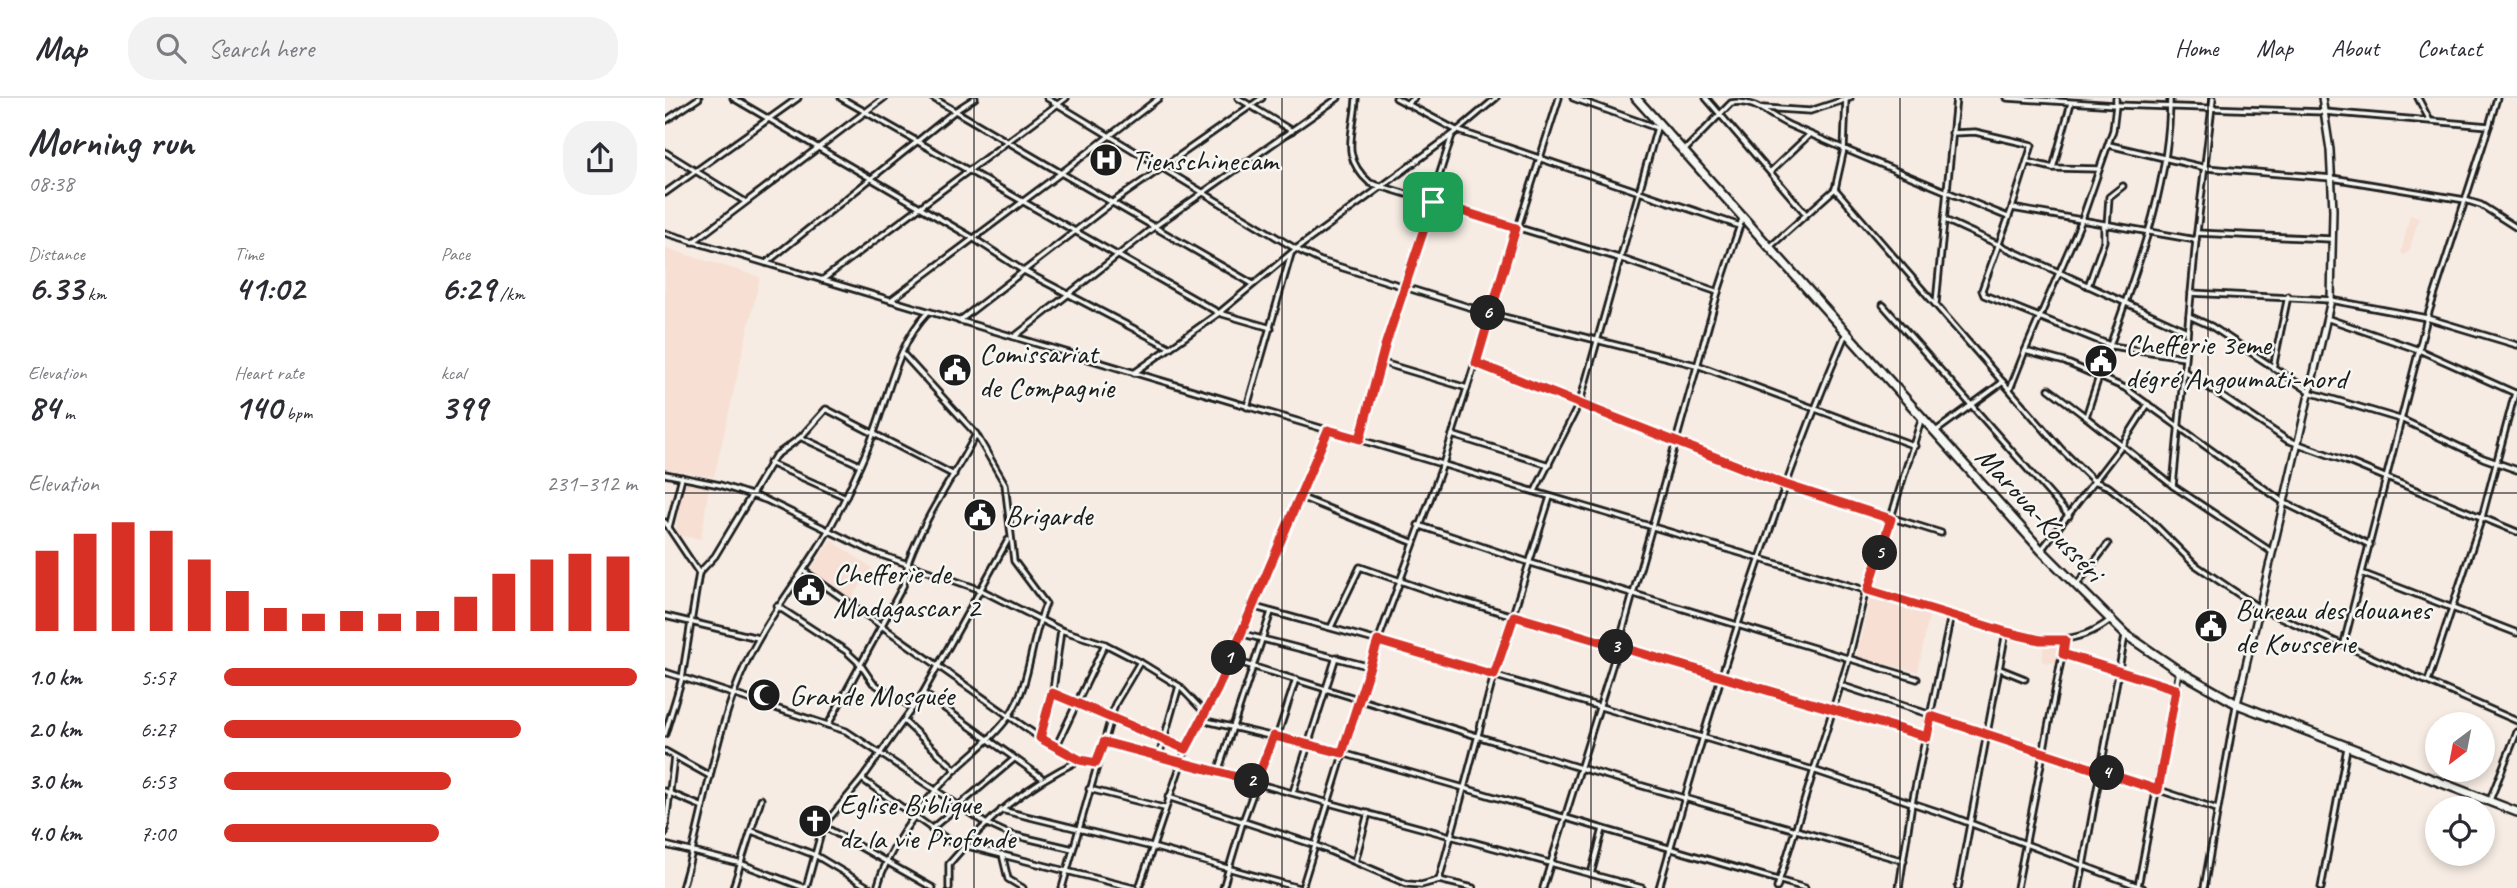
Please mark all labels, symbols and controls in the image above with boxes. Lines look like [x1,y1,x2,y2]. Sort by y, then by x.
search box [128,17,618,80]
text: Map [35,27,86,69]
icon: search [152,29,190,67]
text: Search here [208,32,314,65]
text: Home [2175,33,2218,63]
text: Map [2256,33,2293,63]
text: About [2331,33,2379,63]
text: Contact [2417,33,2482,63]
text: Morning run [28,119,194,166]
button: share [563,121,637,195]
hospital icon: Tienschinecam [1087,141,1125,179]
place label: Tienschinecam [1131,141,1280,179]
text: 08:38 [28,169,74,198]
pin [1403,172,1463,232]
icon: arrive [1414,183,1452,221]
text: Distance [28,242,85,266]
text: Time [234,242,263,266]
text: Pace [441,242,470,266]
text: 6.33 [28,266,83,311]
text: 41:02 [234,266,304,311]
text: 6:29 [441,266,495,311]
text: km [83,282,106,306]
text: /km [495,282,525,306]
pin: 6 [1471,296,1505,330]
text: 6 [1483,300,1492,324]
place label: Chefferie 3eme dégré Angoumati-nord [2125,325,2351,397]
place label: Comissariat de Compagnie [979,334,1116,406]
public building icon: Chefferie 3eme dégré Angoumati-nord [2082,342,2120,380]
public building icon: Comissariat de Compagnie [936,351,974,389]
text: Elevation [28,361,86,385]
text: Heart rate [234,361,304,385]
text: kcal [441,361,466,385]
text: 84 [28,385,60,430]
text: 140 [234,385,282,430]
text: 399 [441,385,487,430]
text: m [60,401,75,425]
text: bpm [282,401,312,425]
street label: Maroua-Kousséri [1967,438,2115,592]
text: Elevation [28,469,99,498]
text: 231–312 m [546,469,637,498]
public building icon: Brigarde [961,496,999,534]
place label: Brigarde [1005,496,1094,534]
pin: 5 [1863,536,1897,570]
text: 5 [1875,540,1884,564]
place label: Chefferie de Madagascar 2 [833,554,983,626]
public building icon: Chefferie de Madagascar 2 [790,571,828,609]
place label: Bureau des douanes de Kousserie [2235,590,2434,662]
public building icon: Bureau des douanes de Kousserie [2192,607,2230,645]
pin: 3 [1599,630,1633,664]
text: 3 [1611,634,1620,658]
pin: 1 [1211,640,1247,676]
text: 1 [1224,645,1233,669]
text: 1.0 km [28,663,82,692]
text: 5:57 [140,663,176,692]
mosque icon: Grande Mosquée [745,676,783,714]
place label: Grande Mosquée [789,676,956,714]
north arrow [2425,712,2495,782]
map controls [2425,712,2495,866]
text: 2.0 km [28,715,82,744]
text: 6:27 [140,715,176,744]
pin: 4 [2089,756,2125,790]
text: 4 [2102,760,2111,784]
pin: 2 [1235,764,1269,798]
text: 3.0 km [28,767,82,796]
text: 6:53 [140,767,176,796]
text: 2 [1247,768,1256,792]
place label: Eglise Biblique dz la vie Profonde [839,785,1017,857]
button: locate [2425,796,2495,866]
church icon: Eglise Biblique dz la vie Profonde [796,802,834,840]
text: 4.0 km [28,819,82,848]
text: 7:00 [140,819,176,848]

